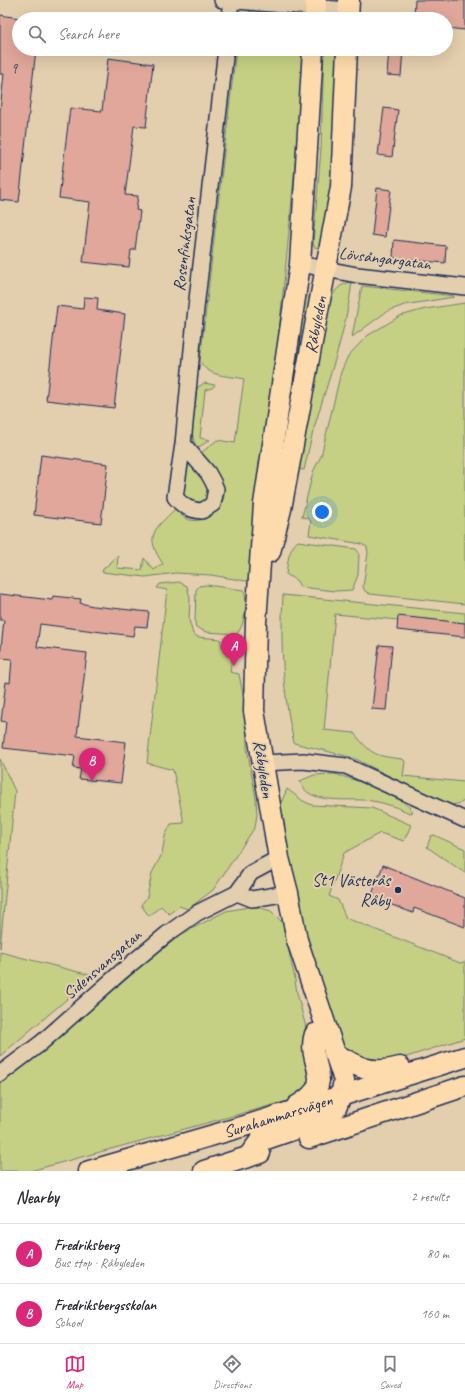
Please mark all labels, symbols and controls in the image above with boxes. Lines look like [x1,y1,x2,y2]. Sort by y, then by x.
search box [12,12,453,56]
icon: search [26,23,48,45]
text: Search here [58,25,119,44]
house number: 9 [11,59,19,78]
street label: Rosenfinksgatan [168,195,201,292]
street label: Lövsångargatan [338,242,433,275]
street label: Råbyleden [300,294,332,355]
your location [312,502,332,522]
pin: A [221,633,247,666]
street label: Råbyleden [249,739,278,800]
pin: B [79,748,105,781]
place label: St1 Västerås Råby [312,870,392,911]
marker: St1 Västerås Råby [393,885,403,895]
street label: Sidensvansgatan [59,924,147,1004]
street label: Surahammarsvägen [221,1089,335,1142]
text: Nearby [16,1187,59,1208]
text: 2 results [411,1189,449,1205]
text: Fredriksberg [54,1236,119,1255]
text: A [26,1246,32,1262]
text: 80 m [427,1246,449,1262]
text: Bus stop · Råbyleden [54,1255,144,1271]
text: Fredriksbergsskolan [54,1296,156,1315]
text: B [26,1306,32,1322]
text: 160 m [421,1306,449,1322]
text: School [54,1315,82,1331]
tab: Map [64,1353,86,1391]
tab: Directions [213,1353,252,1391]
tab: Saved [379,1353,401,1391]

